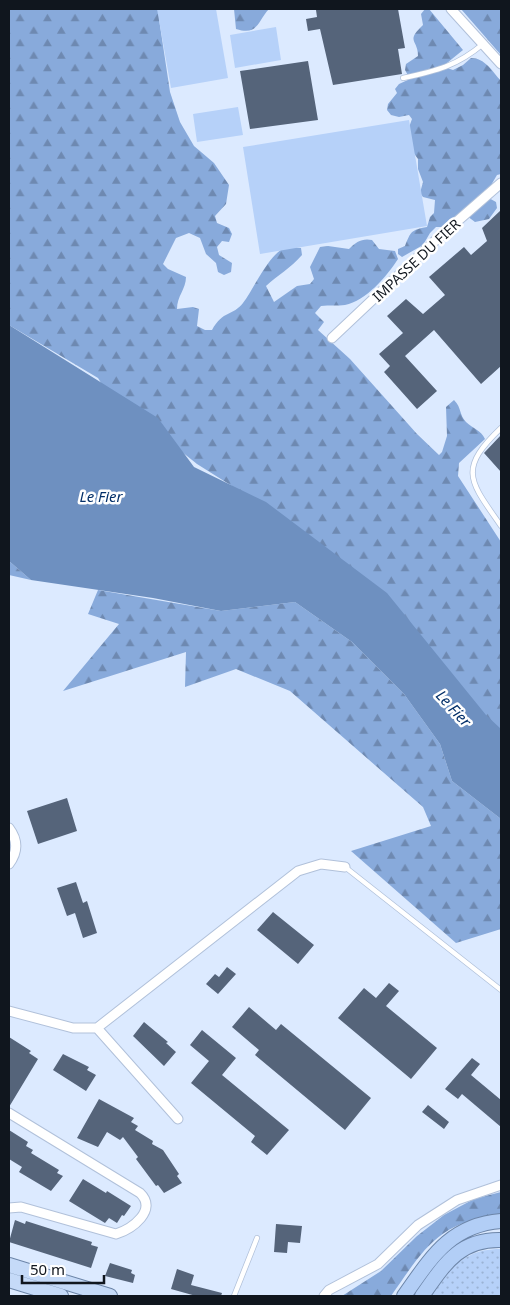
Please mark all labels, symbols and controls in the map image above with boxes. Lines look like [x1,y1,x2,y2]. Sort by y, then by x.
street label: IMPASSE DU FIER [368,214,464,306]
water label: Le Fier [79,486,124,506]
water label: Le Fier [432,685,477,731]
scale bar [22,1252,105,1284]
text: 50 m [30,1259,65,1279]

